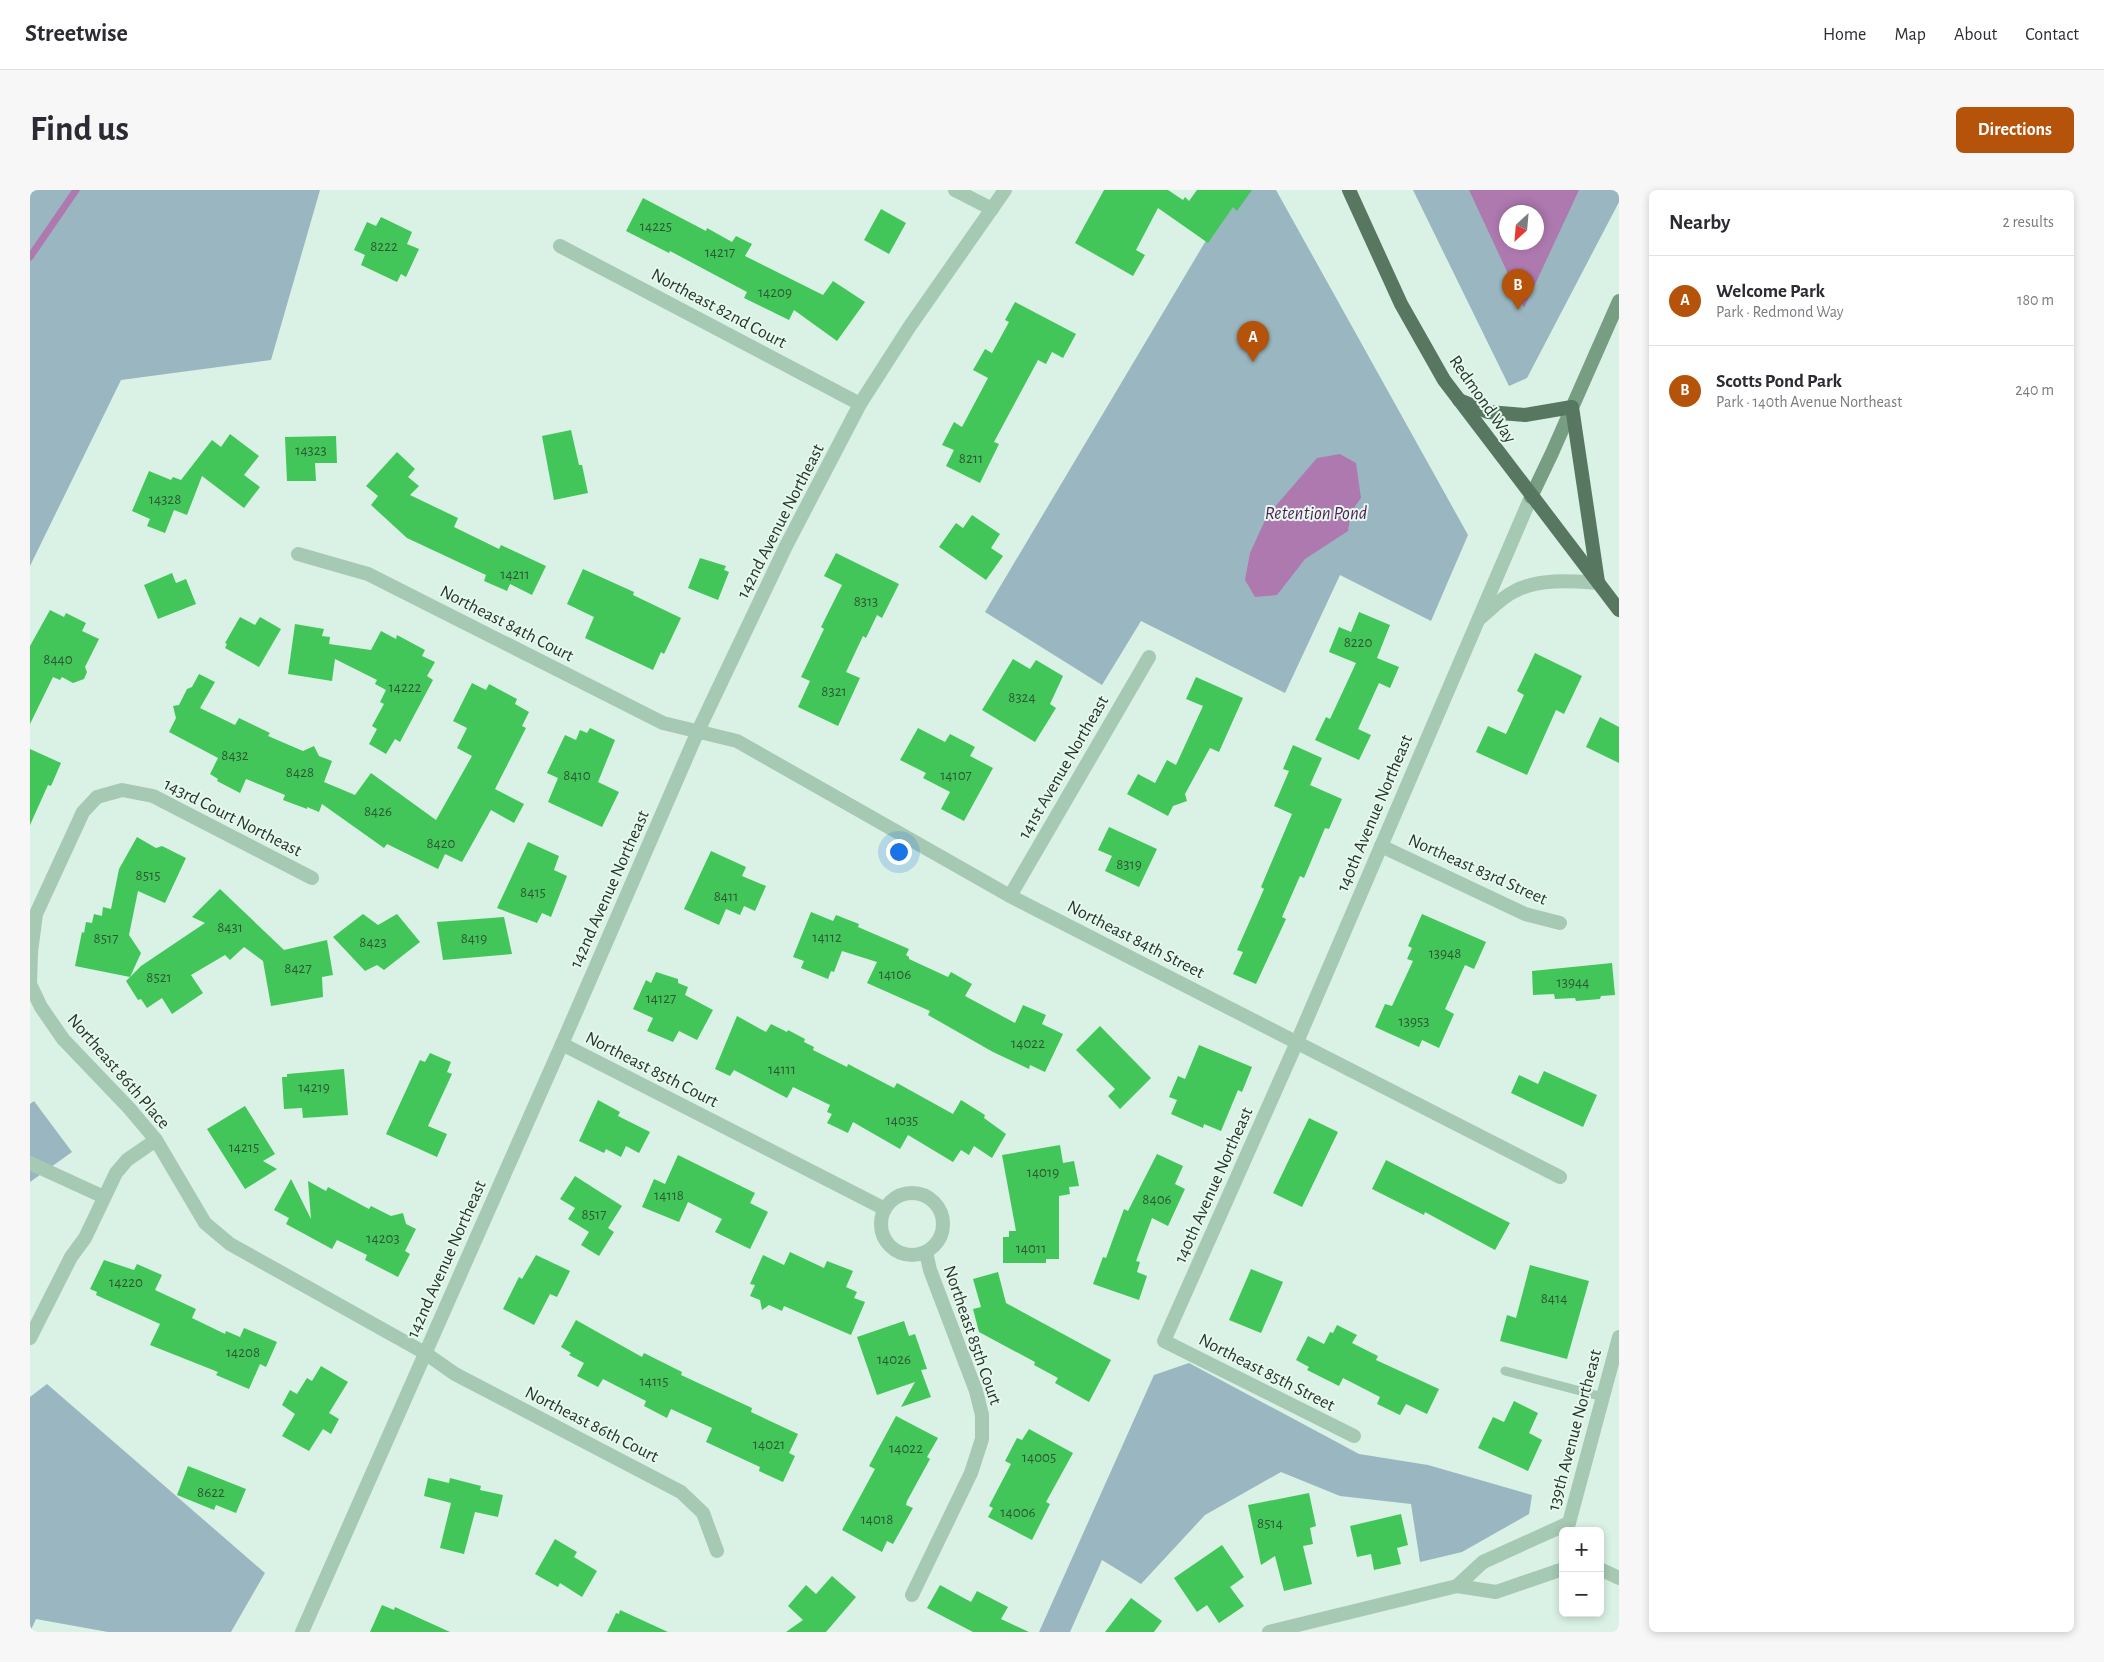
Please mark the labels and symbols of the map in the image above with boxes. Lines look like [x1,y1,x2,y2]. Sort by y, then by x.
north arrow [1499,205,1544,250]
house number: 14225 [640,219,672,234]
house number: 8222 [370,239,398,254]
house number: 14217 [705,245,735,260]
street label: Northeast 82nd Court [648,266,789,352]
pin: B [1502,269,1534,310]
house number: 14209 [758,285,792,300]
pin: A [1237,321,1269,362]
street label: Redmond Way [1445,352,1519,447]
street label: 142nd Avenue Northeast [734,441,828,602]
house number: 14323 [295,443,327,458]
house number: 8211 [959,451,983,466]
house number: 14328 [149,492,181,507]
water label: Retention Pond [1265,504,1368,523]
house number: 14211 [500,567,530,582]
street label: Northeast 84th Court [437,582,576,665]
house number: 8313 [854,594,878,609]
house number: 8220 [1344,635,1372,650]
house number: 8440 [43,652,73,667]
house number: 14222 [389,680,422,695]
house number: 8321 [821,684,847,699]
house number: 8324 [1008,690,1036,705]
street label: 141st Avenue Northeast [1015,692,1112,842]
street label: 140th Avenue Northeast [1334,732,1416,894]
house number: 8432 [221,748,249,763]
house number: 8428 [286,765,314,780]
house number: 8410 [563,768,591,783]
house number: 14107 [940,768,972,783]
street label: 143rd Court Northeast [161,775,305,861]
house number: 8426 [364,804,392,819]
street label: 142nd Avenue Northeast [567,808,653,971]
street label: Northeast 83rd Street [1405,831,1550,909]
house number: 8420 [426,836,456,851]
your location [886,839,912,865]
house number: 8319 [1116,857,1142,872]
house number: 8515 [136,868,160,883]
house number: 8415 [520,885,546,900]
house number: 8411 [714,889,738,904]
street label: Northeast 84th Street [1064,898,1207,982]
house number: 8431 [217,920,243,935]
house number: 14112 [812,930,842,945]
house number: 8517 [94,931,118,946]
house number: 8419 [461,931,487,946]
house number: 8423 [359,935,387,950]
house number: 13948 [1429,946,1461,961]
house number: 8427 [284,961,312,976]
house number: 14106 [879,967,911,982]
house number: 8521 [146,970,172,985]
house number: 13944 [1557,975,1589,990]
house number: 14127 [646,991,676,1006]
street label: Northeast 86th Place [64,1011,173,1133]
house number: 13953 [1399,1014,1429,1029]
street label: Northeast 85th Court [582,1029,721,1111]
house number: 14022 [1011,1036,1045,1051]
house number: 14111 [768,1062,796,1077]
house number: 14219 [298,1080,330,1095]
street label: 140th Avenue Northeast [1171,1105,1256,1266]
house number: 14035 [886,1113,918,1128]
house number: 14215 [229,1140,259,1155]
house number: 14019 [1027,1165,1059,1180]
street label: 142nd Avenue Northeast [404,1178,490,1341]
house number: 14118 [654,1188,684,1203]
house number: 8406 [1142,1192,1172,1207]
house number: 8517 [582,1207,606,1222]
house number: 14203 [366,1231,400,1246]
house number: 14011 [1016,1241,1046,1256]
street label: Northeast 85th Court [940,1263,1004,1408]
house number: 14220 [109,1275,143,1290]
house number: 8414 [1541,1291,1567,1306]
street label: Northeast 85th Street [1196,1331,1338,1415]
house number: 14208 [226,1345,260,1360]
street label: 139th Avenue Northeast [1545,1347,1605,1513]
house number: 14026 [877,1352,911,1367]
house number: 14115 [640,1374,668,1389]
street label: Northeast 86th Court [522,1384,661,1466]
house number: 14021 [753,1437,785,1452]
house number: 14022 [889,1441,923,1456]
house number: 14005 [1022,1450,1056,1465]
house number: 8622 [197,1485,225,1500]
house number: 14006 [1000,1505,1036,1520]
house number: 14018 [861,1512,893,1527]
house number: 8514 [1257,1516,1283,1531]

